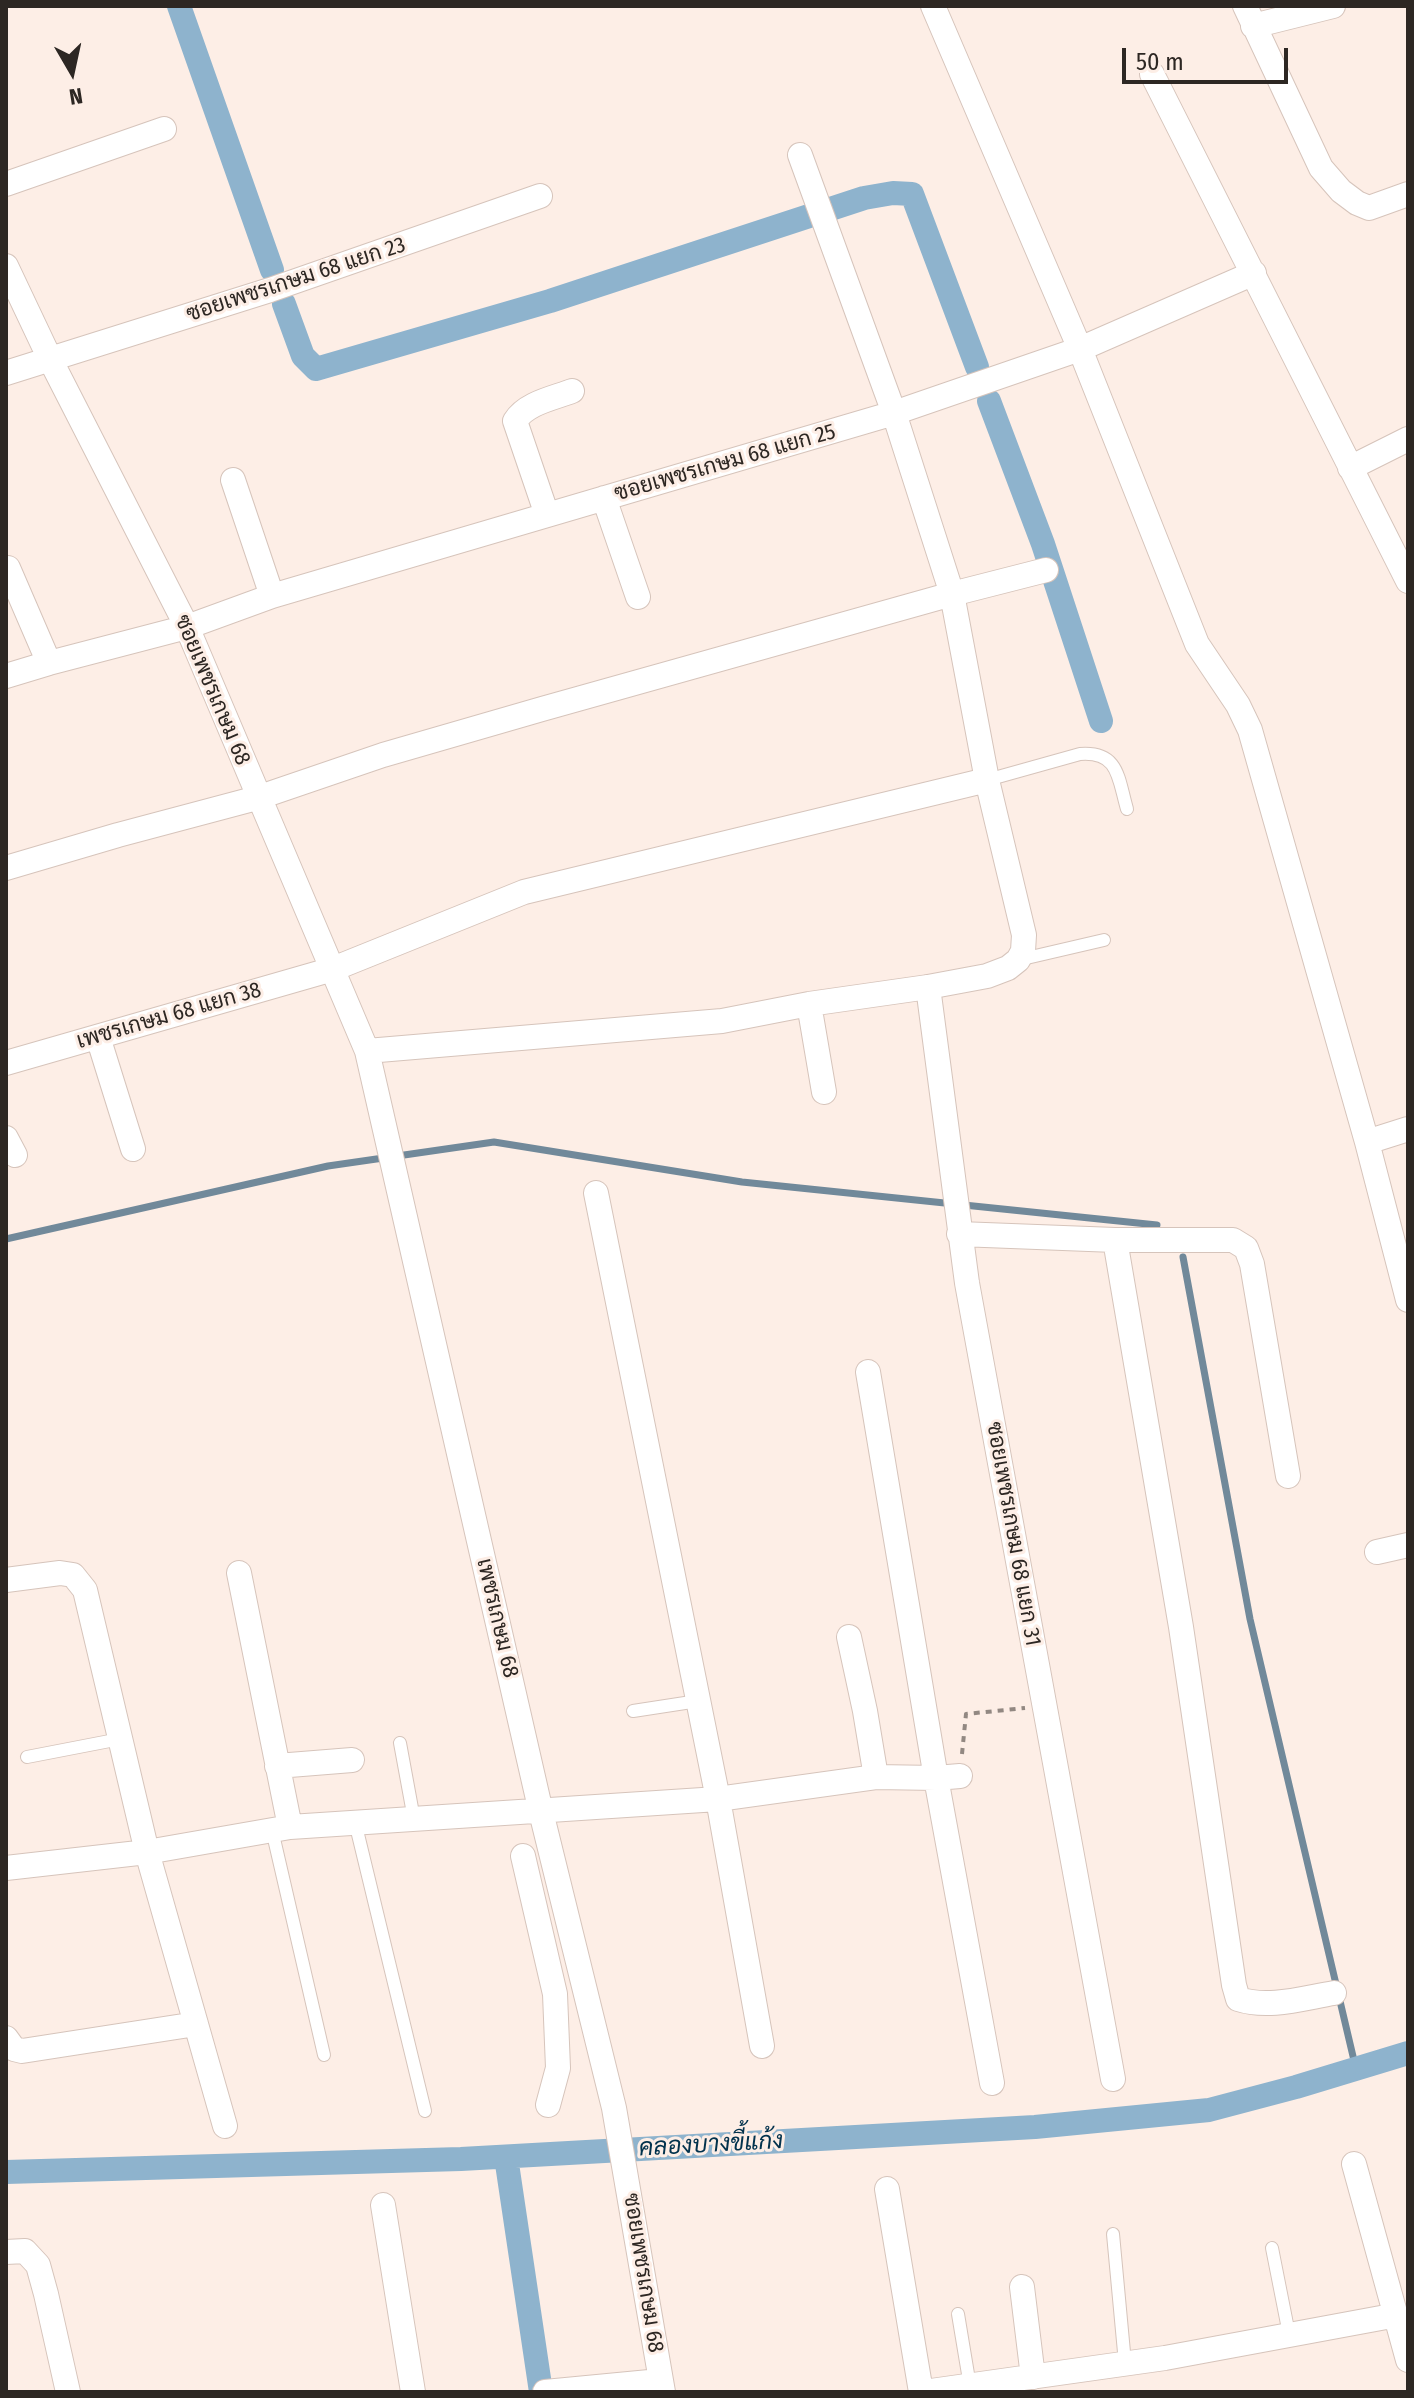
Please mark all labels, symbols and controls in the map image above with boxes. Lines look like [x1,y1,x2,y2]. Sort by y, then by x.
north arrow [32,32,112,112]
scale bar [1126,32,1292,82]
text: 50 m [1136,48,1184,76]
text: N [67,82,84,111]
street label: ซอยเพชรเกษม 68 แยก 23 [183,232,409,328]
street label: ซอยเพชรเกษม 68 แยก 25 [611,419,839,507]
street label: ซอยเพชรเกษม 68 [168,611,256,769]
street label: เพชรเกษม 68 แยก 38 [74,977,264,1055]
street label: ซอยเพชรเกษม 68 แยก 31 [980,1420,1046,1648]
street label: เพชรเกษม 68 [470,1556,524,1680]
water label: คลองบางขี้แก้ง [638,2127,784,2163]
street label: ซอยเพชรเกษม 68 [617,2192,669,2354]

